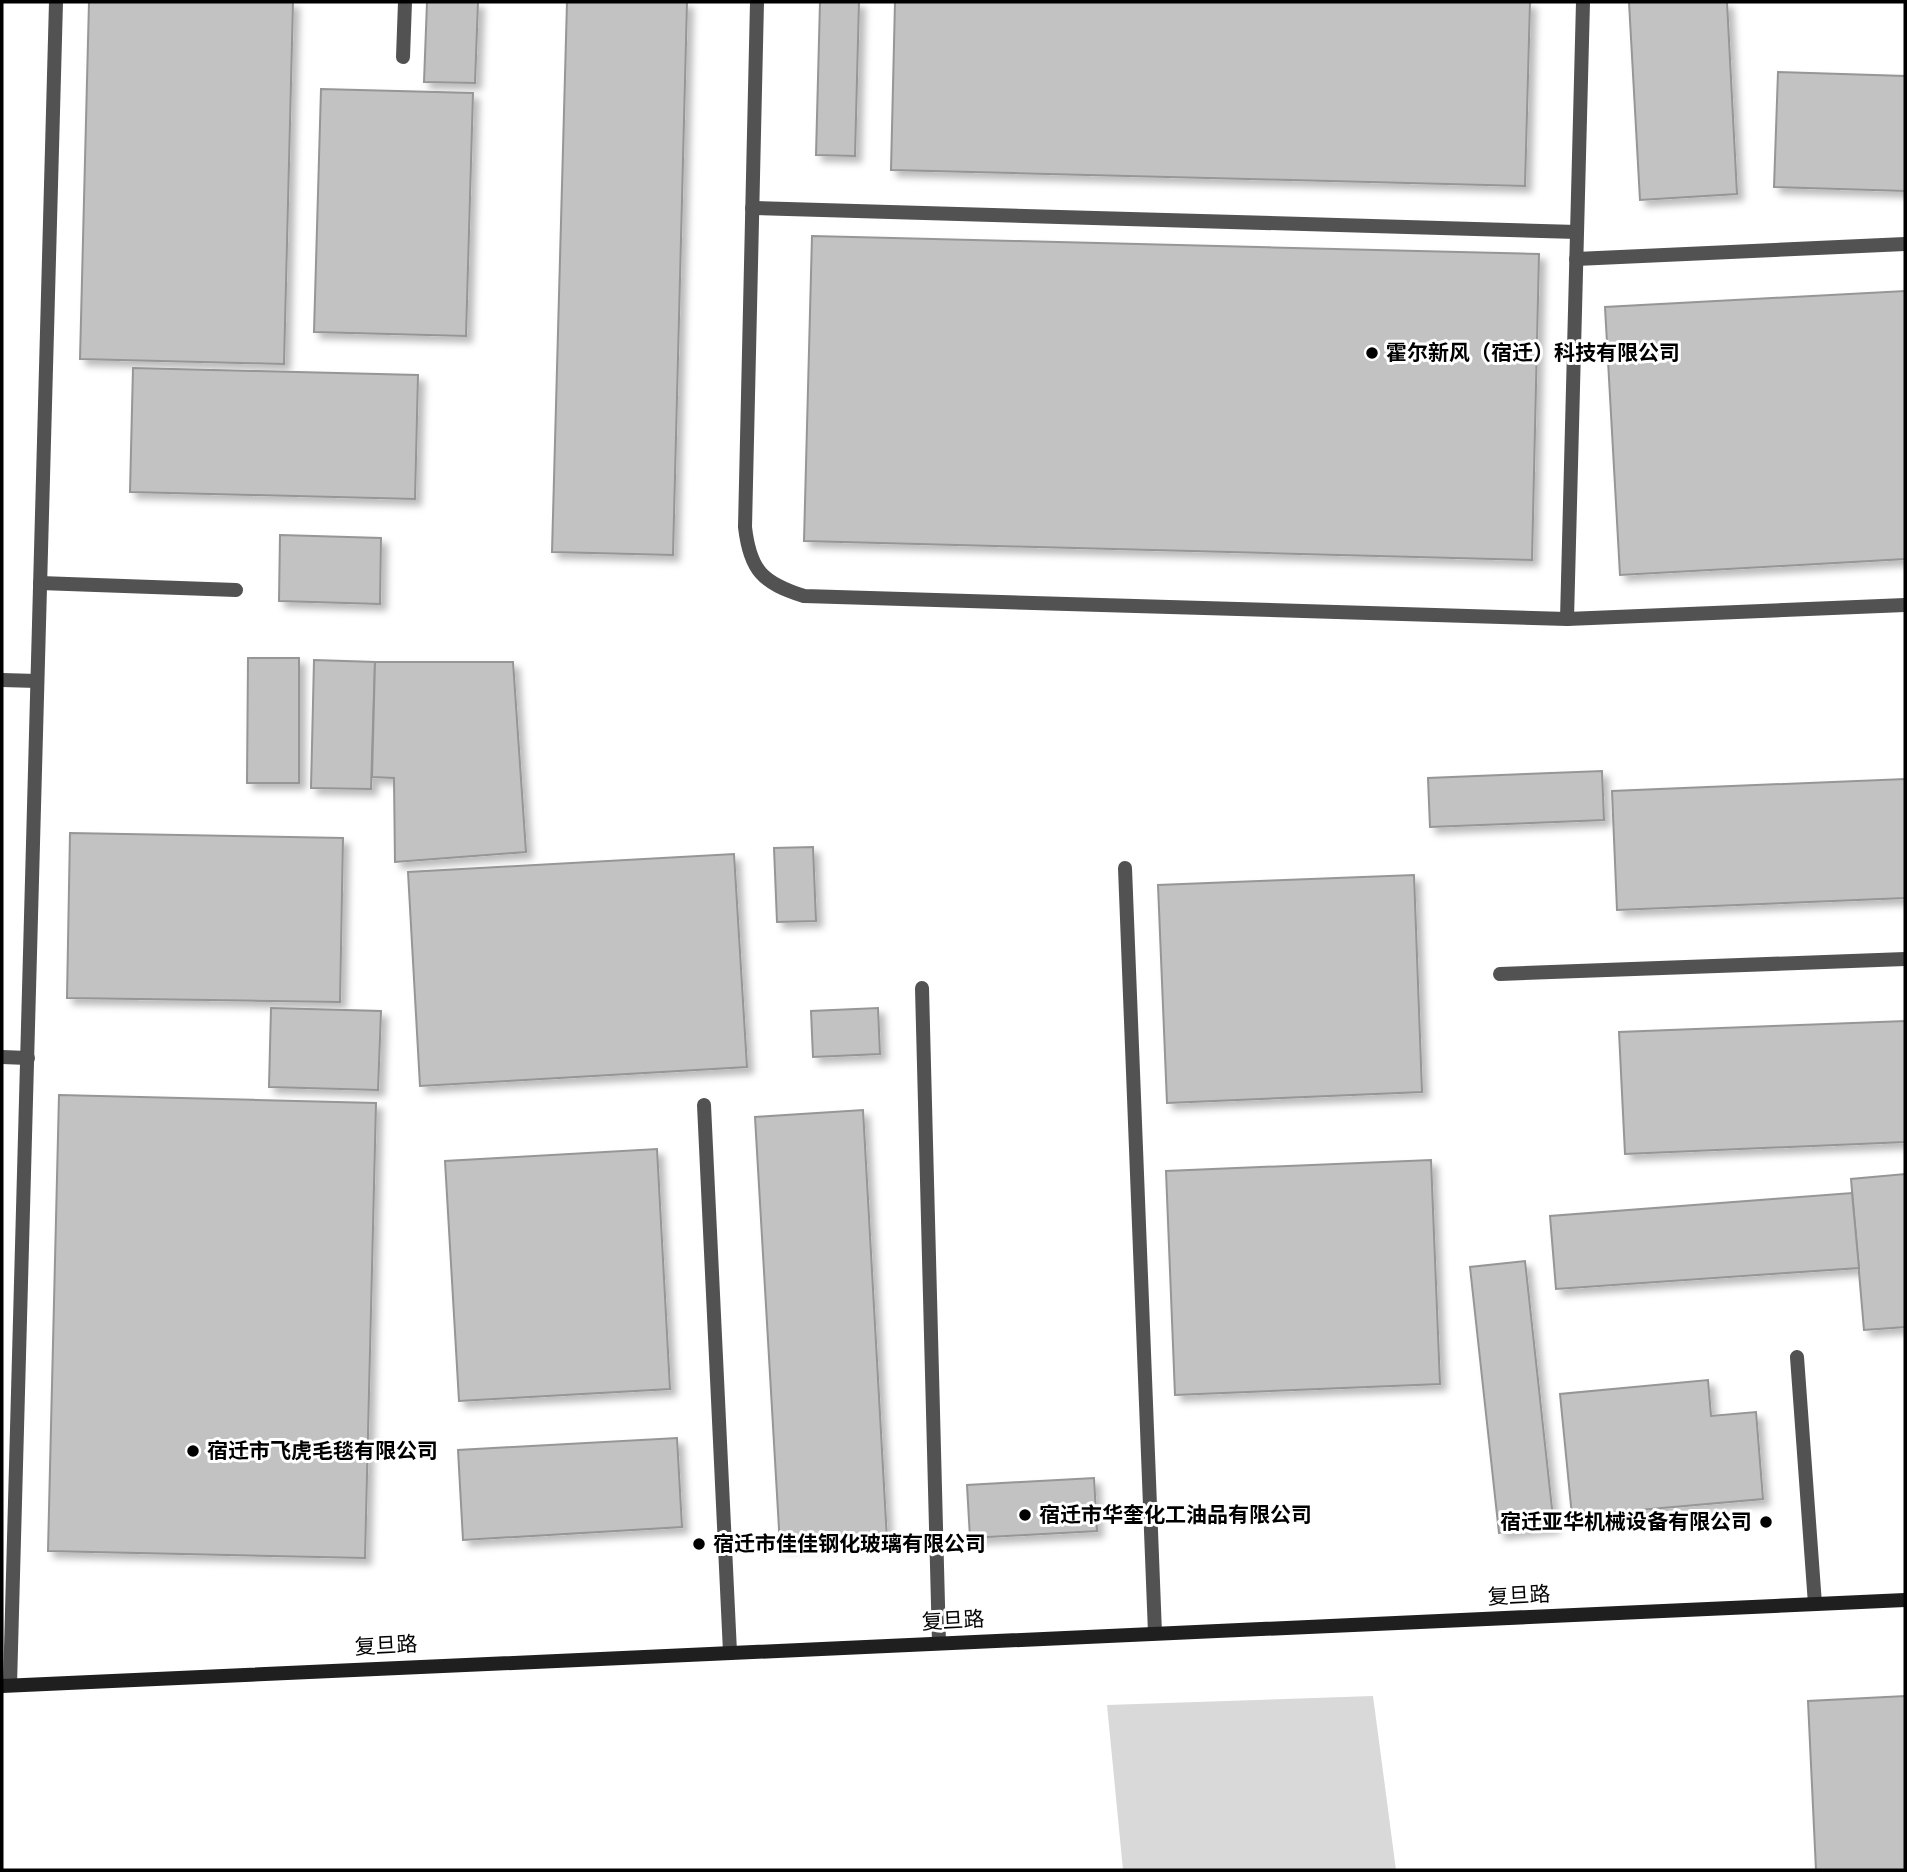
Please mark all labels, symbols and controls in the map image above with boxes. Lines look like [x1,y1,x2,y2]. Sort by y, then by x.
place label: 霍尔新风（宿迁）科技有限公司 [1386,341,1680,364]
marker: 霍尔新风（宿迁）科技有限公司 [1364,345,1380,361]
place label: 宿迁市飞虎毛毯有限公司 [207,1439,438,1462]
marker: 宿迁市飞虎毛毯有限公司 [185,1443,201,1459]
place label: 宿迁市华奎化工油品有限公司 [1039,1503,1312,1526]
marker: 宿迁市华奎化工油品有限公司 [1017,1507,1033,1523]
place label: 宿迁亚华机械设备有限公司 [1500,1510,1752,1533]
marker: 宿迁亚华机械设备有限公司 [1758,1514,1774,1530]
place label: 宿迁市佳佳钢化玻璃有限公司 [713,1532,986,1555]
marker: 宿迁市佳佳钢化玻璃有限公司 [691,1536,707,1552]
street label: 复旦路 [1487,1583,1551,1608]
street label: 复旦路 [921,1608,985,1633]
street label: 复旦路 [354,1633,418,1658]

